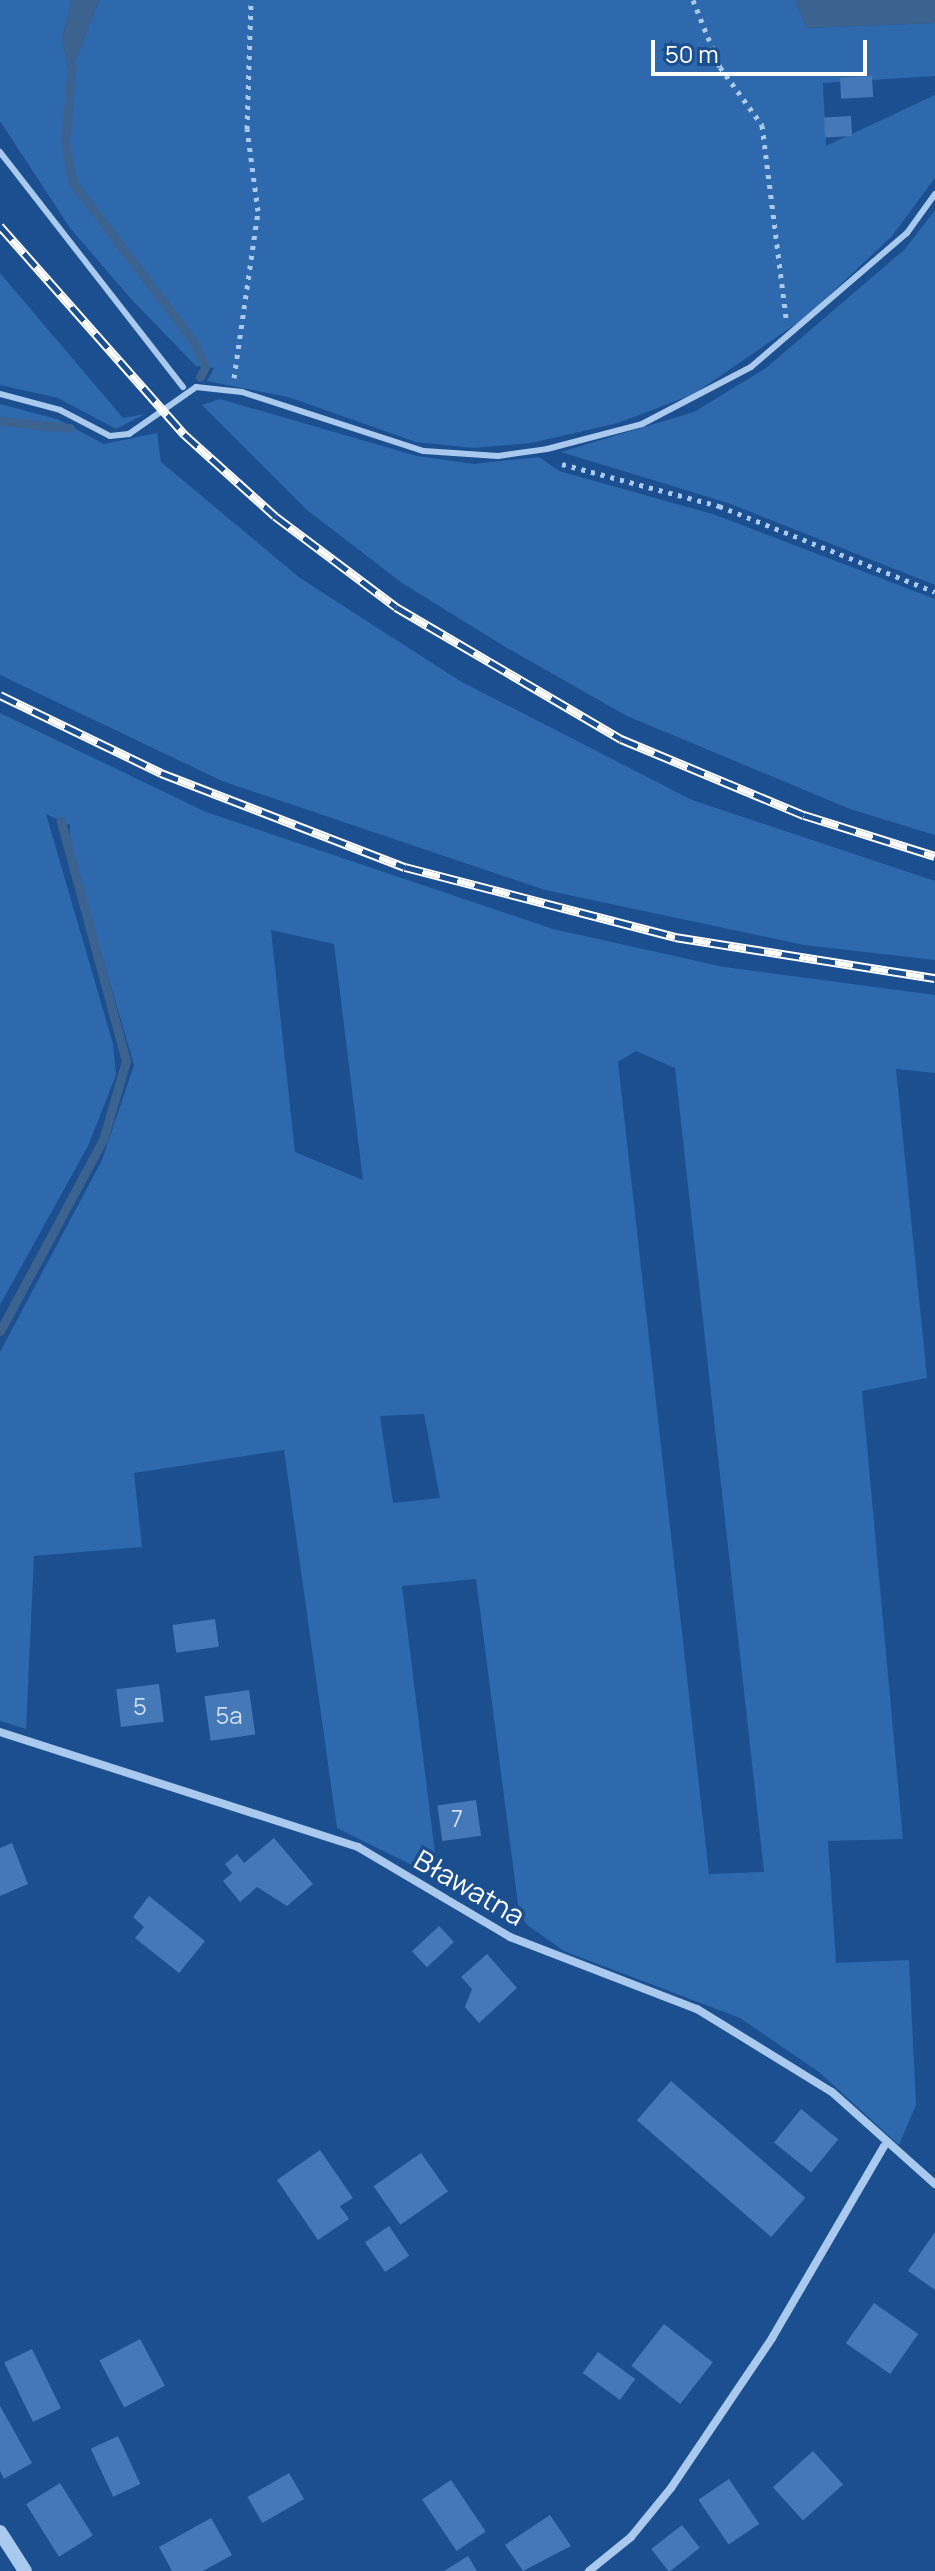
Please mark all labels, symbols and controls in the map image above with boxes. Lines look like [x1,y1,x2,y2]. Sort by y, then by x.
scale bar [655,24,871,74]
text: 50 m [665,37,719,70]
house number: 5 [133,1692,147,1720]
house number: 5a [215,1701,243,1729]
house number: 7 [451,1804,463,1832]
street label: Bławatna [409,1842,531,1932]

